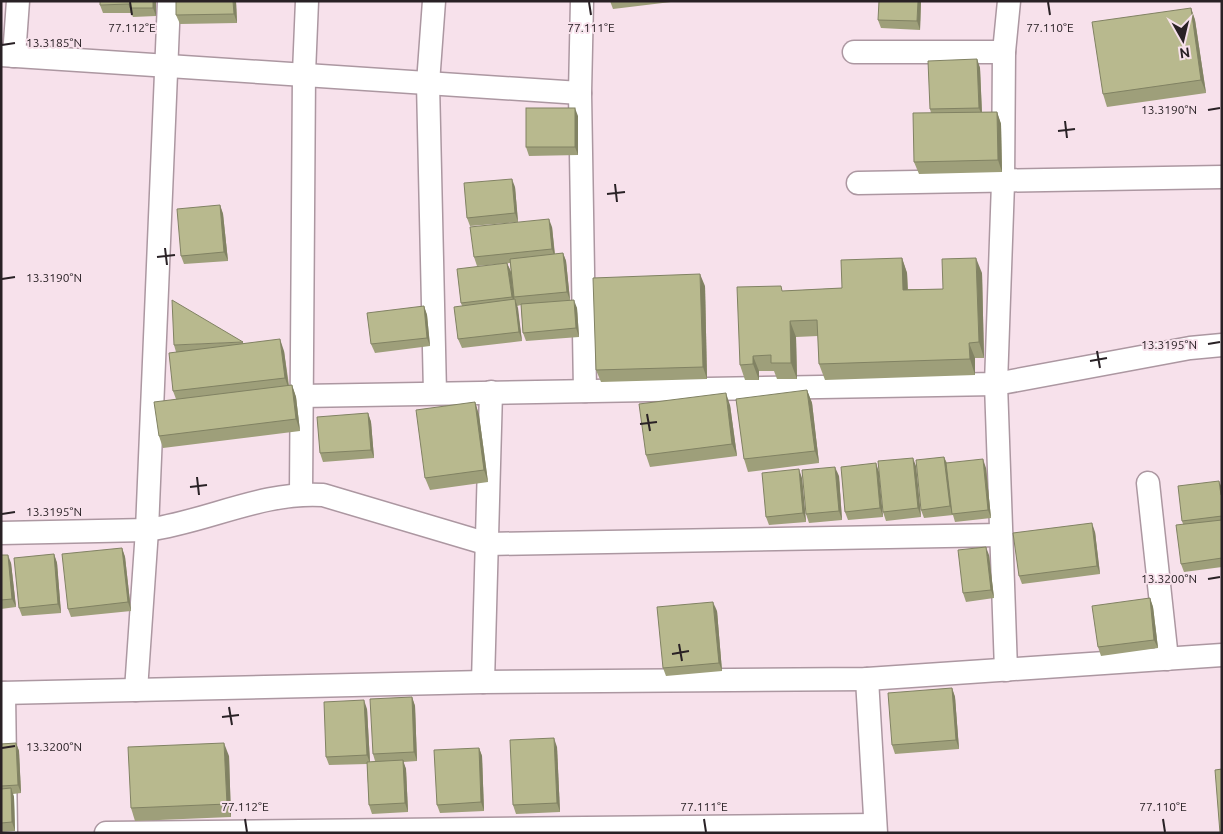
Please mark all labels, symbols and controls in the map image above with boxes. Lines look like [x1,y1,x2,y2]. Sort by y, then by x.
north arrow [1158,15,1208,65]
text: 77.112°E [108,21,156,34]
text: 77.111°E [567,21,615,34]
text: 77.110°E [1026,21,1074,34]
text: 13.3185°N [26,36,82,49]
text: N [1179,44,1191,62]
text: 13.3190°N [1141,103,1197,116]
text: 13.3190°N [26,271,82,284]
text: 13.3195°N [1141,338,1197,351]
text: 13.3195°N [26,505,82,518]
text: 13.3200°N [1141,572,1197,585]
text: 13.3200°N [26,740,82,753]
text: 77.112°E [221,800,269,813]
text: 77.111°E [680,800,728,813]
text: 77.110°E [1139,800,1187,813]

